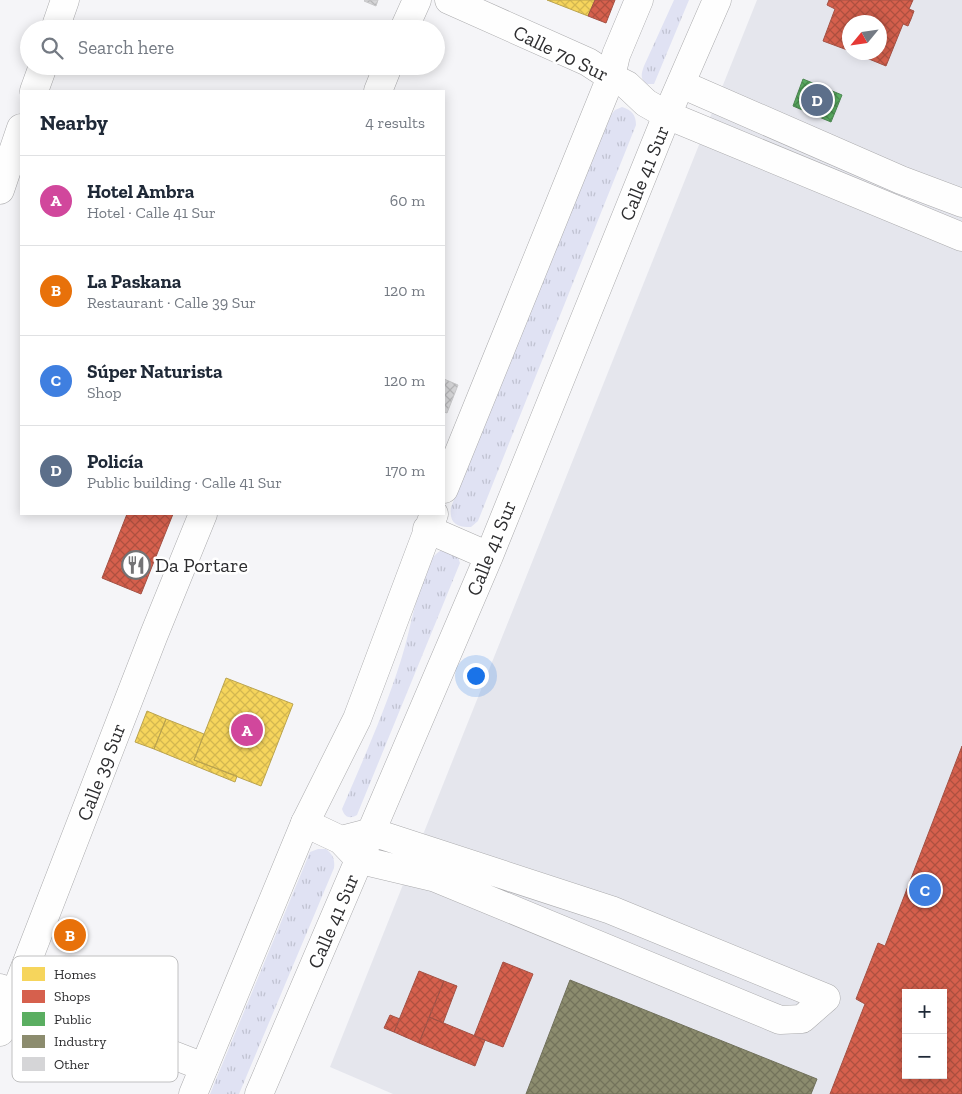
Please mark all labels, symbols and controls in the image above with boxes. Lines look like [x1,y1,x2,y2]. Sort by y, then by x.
north arrow [842,15,887,60]
search box [20,20,445,75]
street label: Calle 70 Sur [509,20,613,86]
icon: search [38,34,66,62]
text: Search here [78,36,174,59]
pin: D [801,81,833,119]
text: Nearby [40,110,108,135]
text: 4 results [365,113,425,132]
street label: Calle 41 Sur [614,122,674,224]
text: Hotel Ambra [87,180,194,203]
text: A [51,191,62,210]
text: 60 m [390,191,425,210]
text: Hotel · Calle 41 Sur [87,203,216,222]
text: La Paskana [87,270,181,293]
text: B [51,281,61,300]
text: 120 m [384,281,425,300]
text: Restaurant · Calle 39 Sur [87,293,256,312]
text: Súper Naturista [87,360,223,383]
text: C [51,371,61,390]
text: 120 m [384,371,425,390]
text: Shop [87,383,122,402]
text: Policía [87,450,143,473]
text: D [50,461,62,480]
text: 170 m [385,461,425,480]
text: Public building · Calle 41 Sur [87,473,282,492]
street label: Calle 41 Sur [461,497,521,599]
restaurant icon: Da Portare [121,550,151,580]
place label: Da Portare [155,553,248,577]
your location [463,663,489,689]
pin: A [231,711,263,749]
street label: Calle 39 Sur [71,720,131,824]
street label: Calle 41 Sur [302,870,364,972]
pin: C [909,871,941,909]
pin: B [54,916,86,954]
legend [12,956,178,1082]
text: Homes [54,966,96,983]
text: Shops [54,988,90,1005]
map controls [902,989,947,1079]
button: + [902,989,947,1034]
text: Public [54,1011,91,1028]
text: Industry [54,1033,107,1050]
button: − [902,1034,947,1079]
text: Other [54,1056,90,1073]

